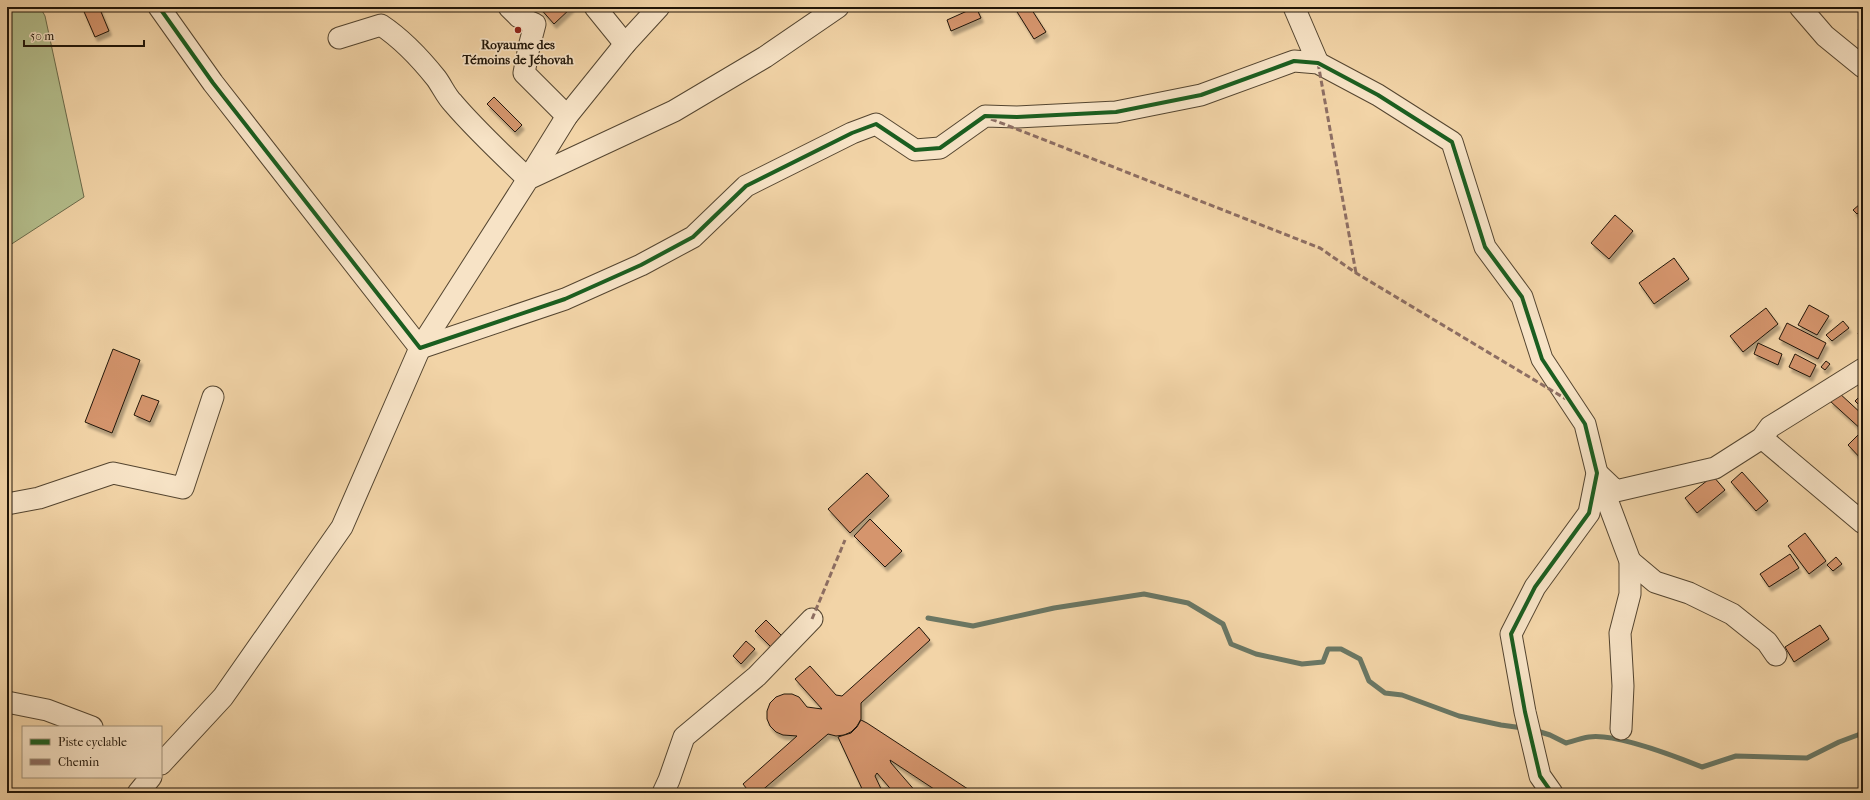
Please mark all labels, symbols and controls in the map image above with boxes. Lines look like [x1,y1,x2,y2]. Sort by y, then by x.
scale bar [24,22,144,48]
marker: Royaume des Témoins de Jéhovah [513,25,523,35]
text: 50 m [30,29,54,43]
place label: Royaume des Témoins de Jéhovah [462,37,574,68]
legend [22,726,162,778]
text: Piste cyclable [58,735,127,749]
text: Chemin [58,755,99,769]

